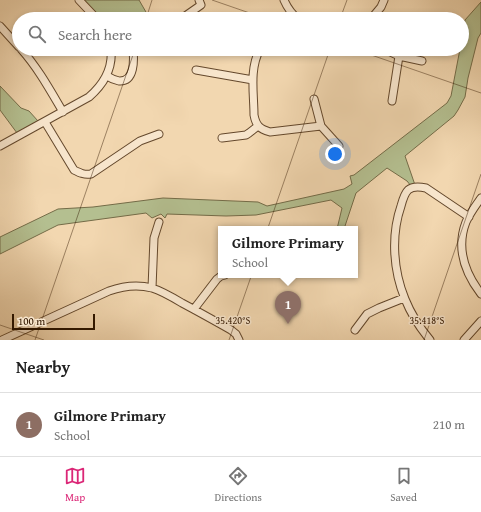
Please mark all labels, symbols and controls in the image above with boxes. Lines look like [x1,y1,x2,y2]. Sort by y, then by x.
search box [12,12,469,56]
icon: search [26,23,48,45]
text: Search here [58,24,132,45]
your location [325,144,345,164]
popup [218,226,358,278]
text: Gilmore Primary [232,232,344,253]
text: School [232,253,268,272]
pin: 1 [275,291,301,324]
scale bar [12,312,95,331]
text: 100 m [18,313,45,329]
text: 35.420°S [216,313,251,328]
text: 35.418°S [410,313,445,328]
text: Nearby [16,354,70,379]
text: Gilmore Primary [54,405,166,426]
text: 1 [26,415,32,434]
text: 210 m [433,415,465,434]
text: School [54,426,90,445]
tab: Map [64,465,86,505]
tab: Directions [215,465,262,505]
tab: Saved [390,465,417,505]

